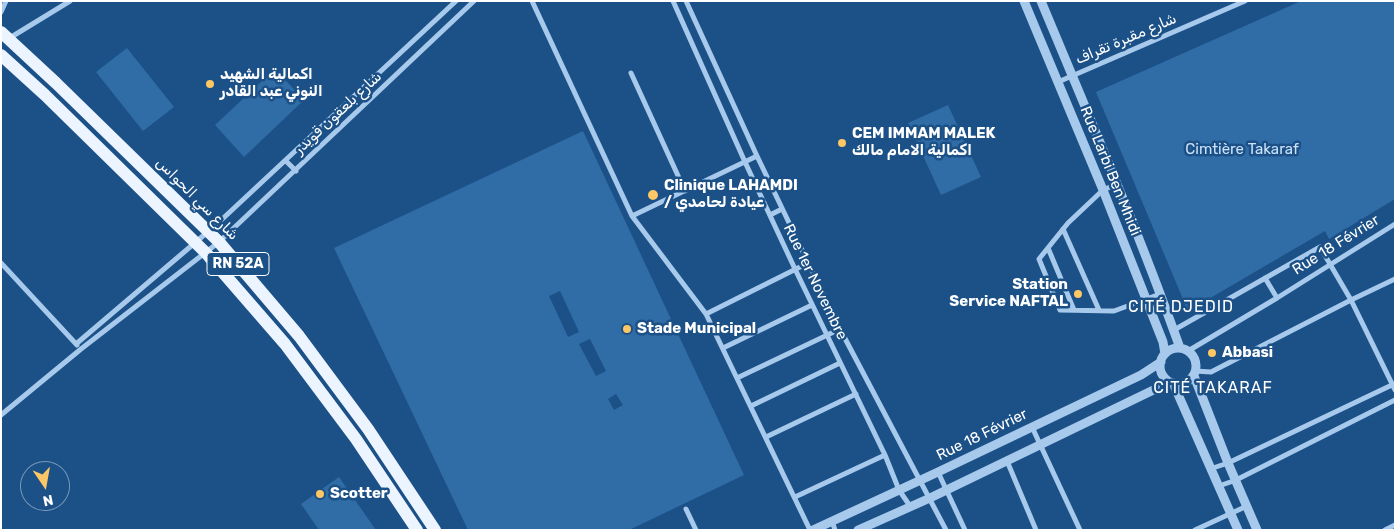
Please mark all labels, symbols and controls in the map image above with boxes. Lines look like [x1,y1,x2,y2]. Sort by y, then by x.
street label: شارع مقبرة تقراف [1073,10,1179,68]
place label: اكمالية الشهيد النوني عبد القادر [220,66,323,101]
street label: شارع بلعقون قويدر [291,68,385,158]
marker: اكمالية الشهيد النوني عبد القادر [204,78,216,90]
street label: Rue Larbi Ben Mhidi [1076,104,1144,238]
place label: CEM IMMAM MALEK اكمالية الامام مالك [852,125,995,160]
marker: CEM IMMAM MALEK اكمالية الامام مالك [836,137,848,149]
park label: Cimtière Takaraf [1185,141,1299,159]
street label: شارع سي الحواس [152,154,242,244]
place label: Clinique LAHAMDI / عيادة لحامدي [664,177,798,212]
marker: Clinique LAHAMDI / عيادة لحامدي [646,188,660,202]
street label: Rue 18 Février [1289,211,1383,279]
street label: Rue 1er Novembre [779,221,851,343]
road number: RN 52A [207,252,269,276]
place label: Station Service NAFTAL [949,276,1068,311]
marker: Station Service NAFTAL [1072,288,1084,300]
district label: CITÉ DJEDID [1127,297,1235,317]
place label: Stade Municipal [637,320,756,338]
marker: Stade Municipal [621,323,633,335]
place label: Abbasi [1222,344,1273,362]
marker: Abbasi [1206,347,1218,359]
district label: CITÉ TAKARAF [1152,378,1274,398]
street label: Rue 18 Février [934,405,1030,465]
north arrow [20,461,70,511]
place label: Scotter [330,485,388,503]
marker: Scotter [314,488,326,500]
text: N [41,491,55,510]

